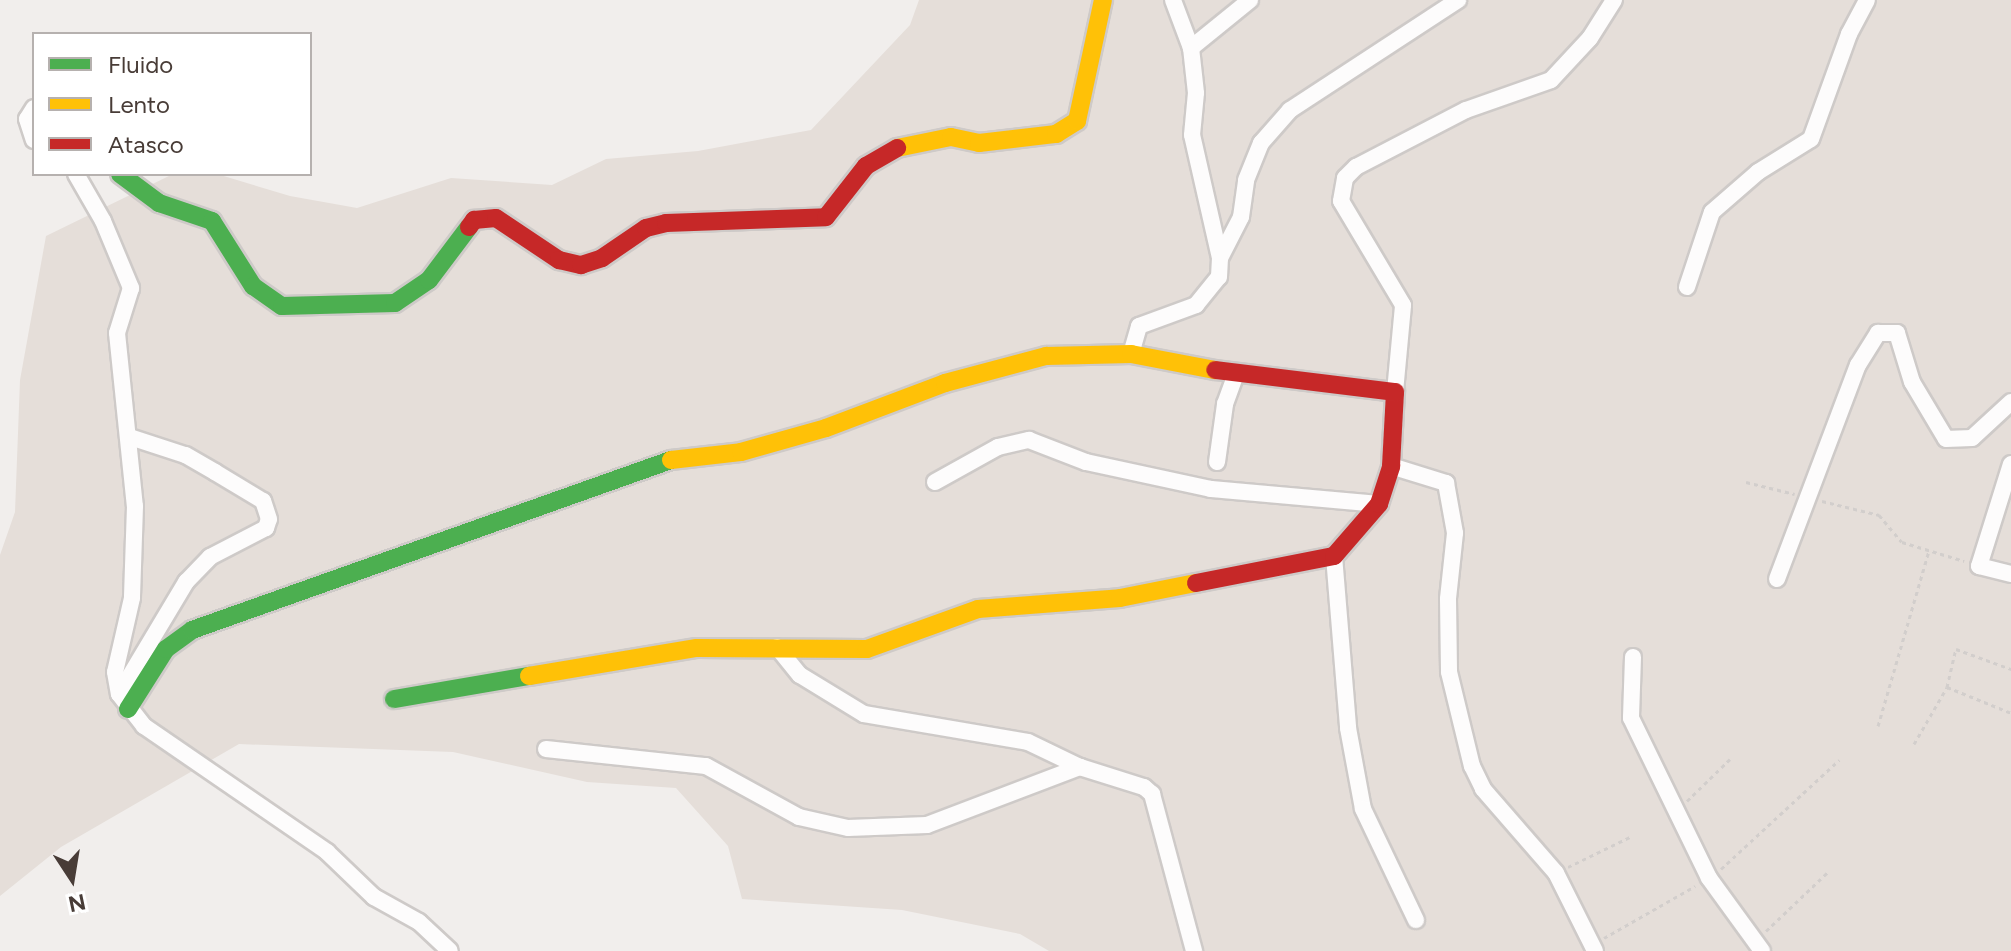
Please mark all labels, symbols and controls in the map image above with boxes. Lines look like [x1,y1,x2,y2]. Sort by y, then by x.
legend [32,32,312,176]
text: Fluido [108,50,173,79]
text: Lento [108,90,170,119]
text: Atasco [108,130,184,159]
north arrow [32,839,112,919]
text: N [66,888,88,918]

